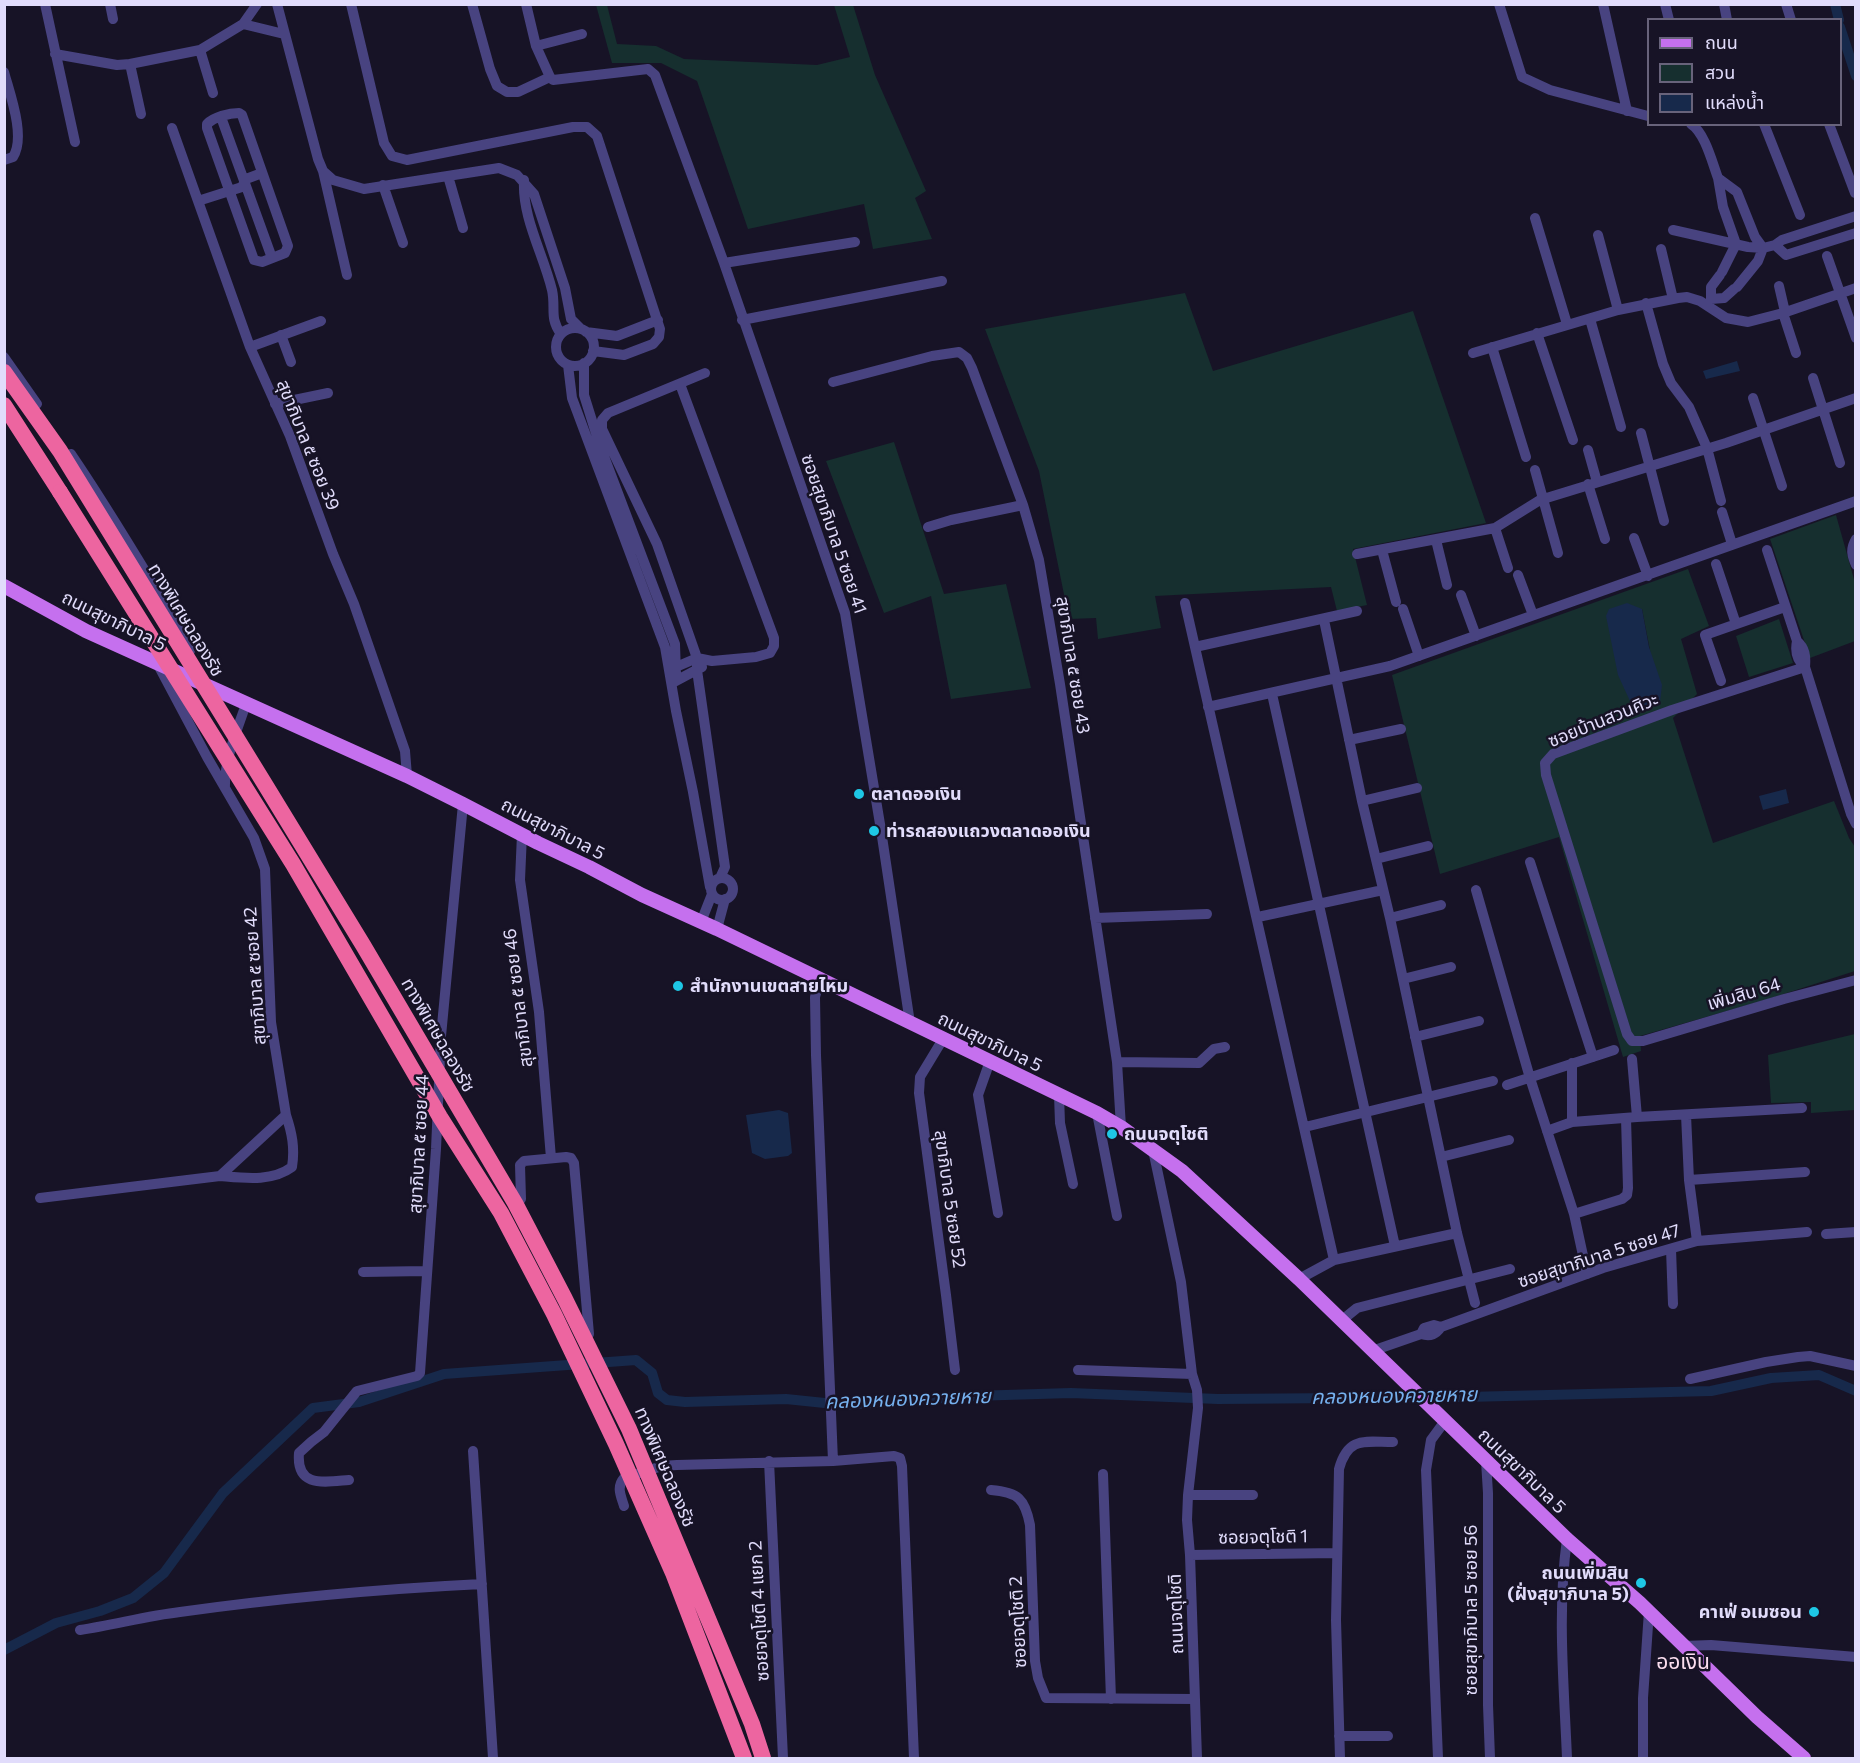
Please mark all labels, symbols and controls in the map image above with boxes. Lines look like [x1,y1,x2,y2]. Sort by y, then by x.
legend [1647,18,1842,126]
text: ถนน [1705,31,1738,53]
text: สวน [1705,61,1735,83]
text: แหล่งน้ำ [1705,91,1764,113]
street label: สุขาภิบาล ๕ ซอย 39 [272,376,344,514]
street label: ซอยสุขาภิบาล 5 ซอย 41 [797,451,871,617]
street label: ทางพิเศษฉลองรัช [144,559,228,681]
street label: ถนนสุขาภิบาล 5 [58,586,170,656]
street label: สุขาภิบาล ๕ ซอย 43 [1051,595,1095,735]
street label: ซอยบ้านสวนศิวะ [1545,688,1661,752]
place label: ตลาดออเงิน [871,783,962,805]
marker: ตลาดออเงิน [852,787,866,801]
street label: ถนนสุขาภิบาล 5 [498,794,608,864]
place label: ท่ารถสองแถวงตลาดออเงิน [886,820,1091,842]
marker: ท่ารถสองแถวงตลาดออเงิน [867,824,881,838]
street label: สุขาภิบาล ๕ ซอย 42 [239,906,271,1046]
street label: สุขาภิบาล ๕ ซอย 46 [499,927,537,1069]
street label: เพิ่มสิน 64 [1705,973,1783,1015]
street label: ทางพิเศษฉลองรัช [397,974,479,1096]
place label: สำนักงานเขตสายไหม [690,975,848,997]
marker: สำนักงานเขตสายไหม [671,979,685,993]
street label: ถนนสุขาภิบาล 5 [934,1007,1046,1077]
street label: สุขาภิบาล ๕ ซอย 44 [405,1074,433,1214]
place label: ถนนจตุโชติ [1124,1123,1209,1145]
marker: ถนนจตุโชติ [1105,1127,1119,1141]
street label: สุขาภิบาล 5 ซอย 52 [930,1129,970,1269]
street label: ซอยสุขาภิบาล 5 ซอย 47 [1515,1220,1683,1292]
water label: คลองหนองควายหาย [1311,1383,1477,1409]
water label: คลองหนองควายหาย [825,1384,991,1414]
street label: ทางพิเศษฉลองรัช [630,1404,700,1530]
street label: ถนนสุขาภิบาล 5 [1474,1424,1570,1518]
street label: ซอยจตุโชติ 1 [1218,1525,1308,1549]
street label: ซอยสุขาภิบาล 5 ซอย 56 [1460,1525,1482,1695]
street label: ซอยจตุโชติ 4 แยก 2 [745,1540,773,1682]
place label: ถนนเพิ่มสิน (ฝั่งสุขาภิบาล 5) [1507,1562,1629,1604]
street label: ถนนจตุโชติ [1164,1573,1188,1655]
street label: ซอยจตุโชติ 2 [1005,1575,1031,1669]
marker: ถนนเพิ่มสิน (ฝั่งสุขาภิบาล 5) [1634,1576,1648,1590]
place label: คาเฟ่ อเมซอน [1699,1601,1802,1623]
marker: คาเฟ่ อเมซอน [1807,1605,1821,1619]
district label: ออเงิน [1656,1649,1710,1675]

